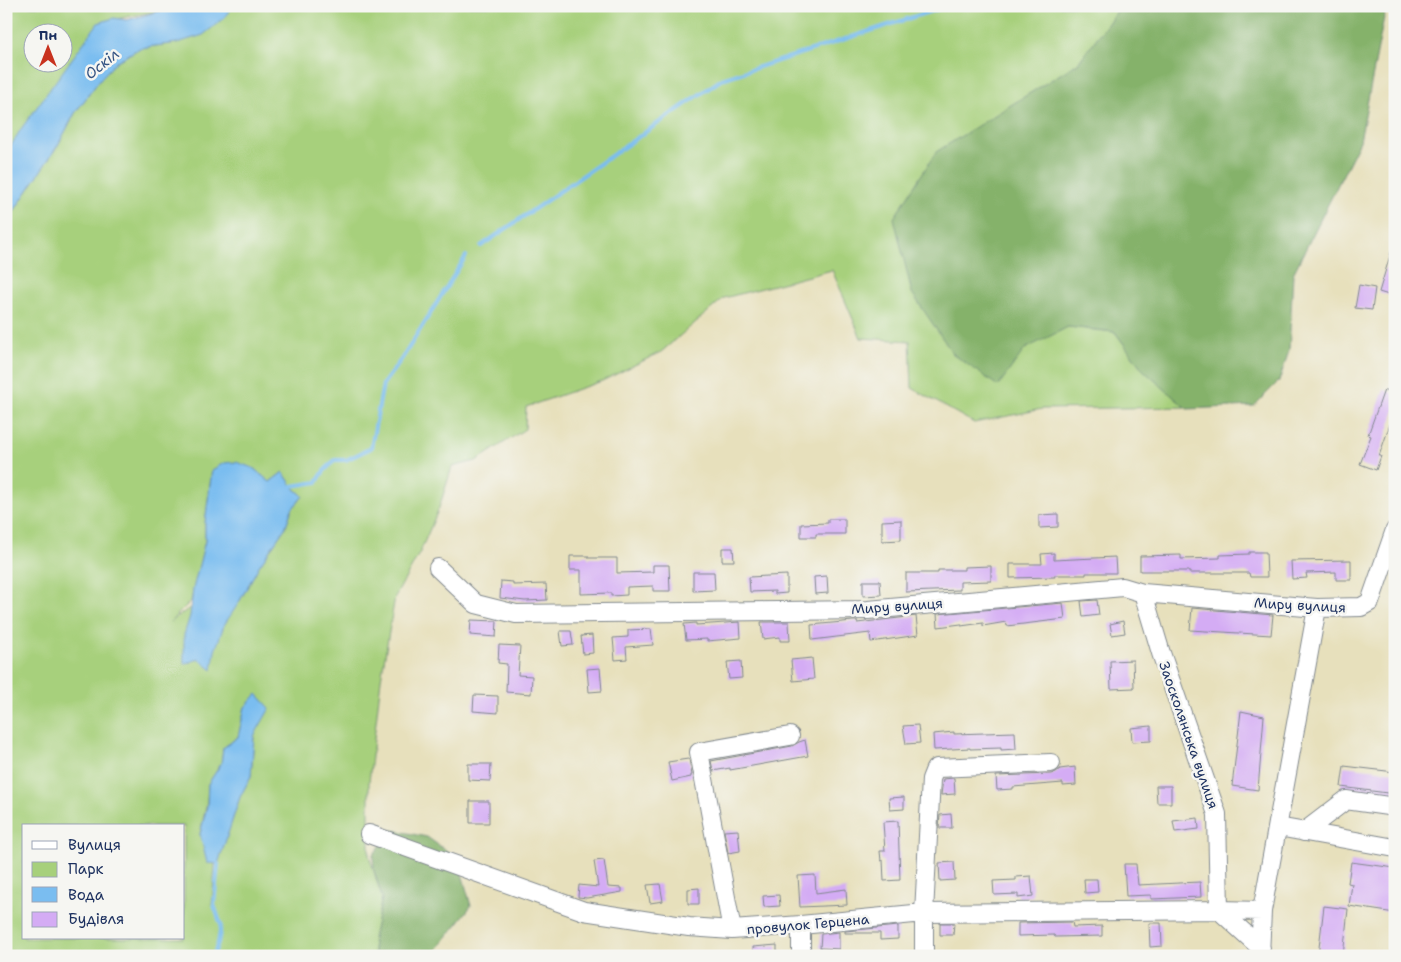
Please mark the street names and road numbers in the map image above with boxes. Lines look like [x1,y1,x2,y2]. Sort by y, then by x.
street label: Миру вулиця [850,594,944,618]
street label: Миру вулиця [1254,594,1346,616]
street label: Заосколянська вулиця [1155,659,1223,811]
street label: провулок Герцена [746,910,870,938]

